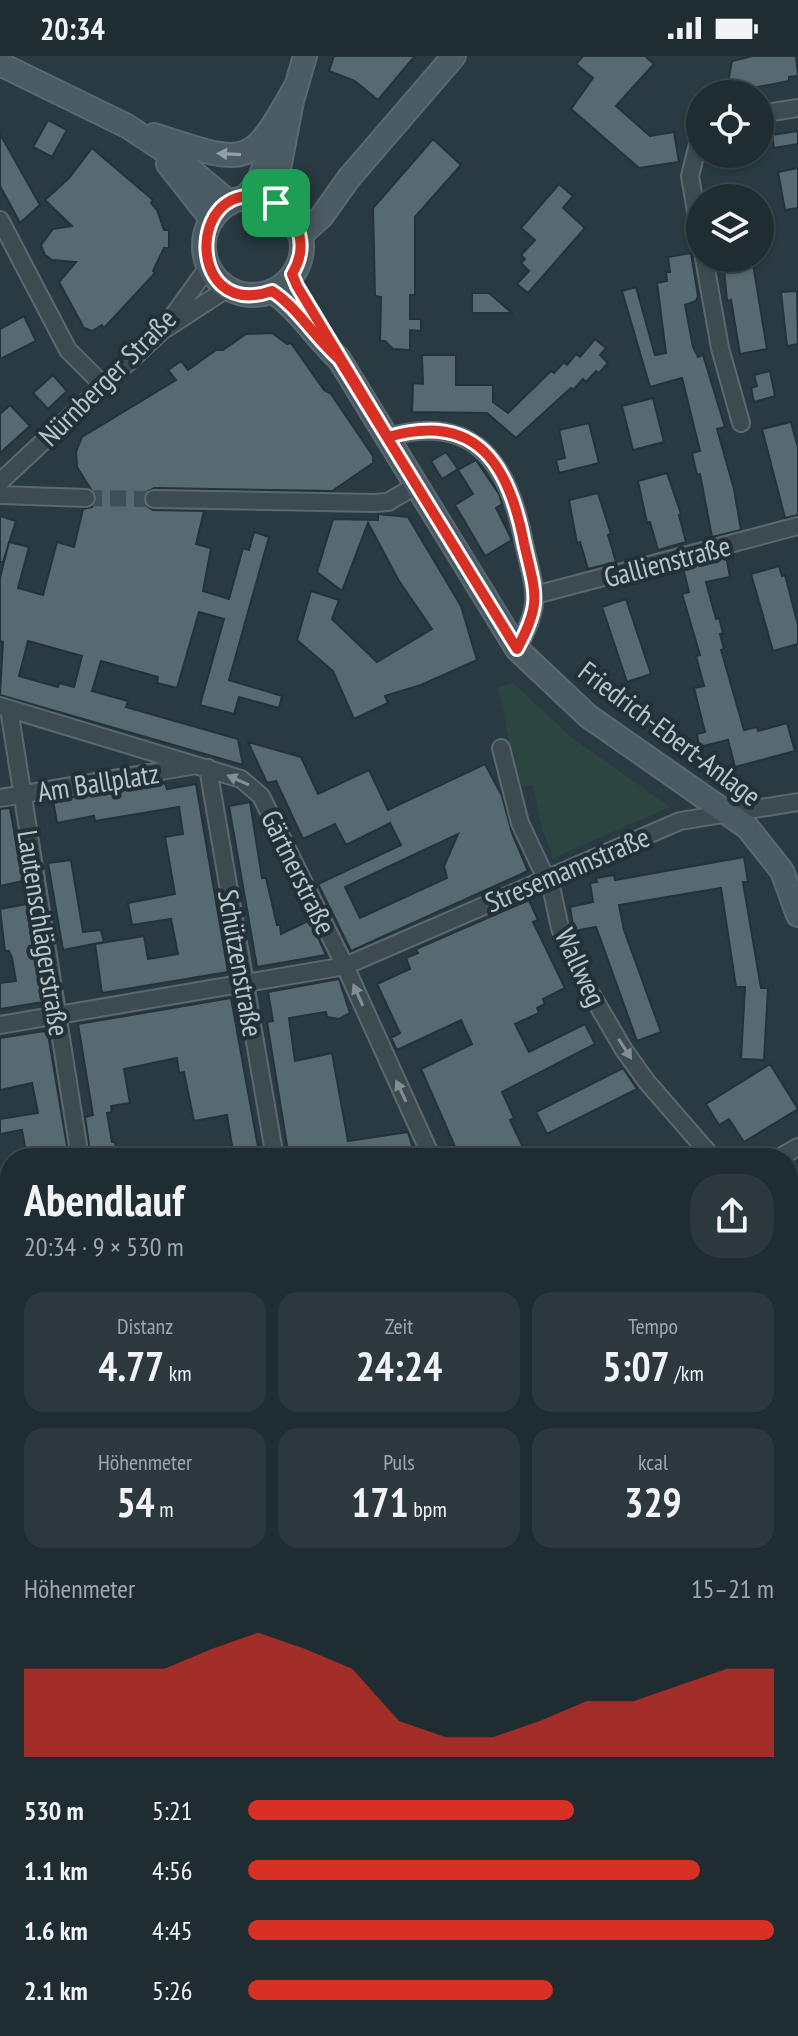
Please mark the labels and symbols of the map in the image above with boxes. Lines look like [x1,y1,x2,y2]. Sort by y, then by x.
one-way arrow [216,147,241,160]
pin [242,169,310,237]
street label: Nürnberger Straße [30,300,184,454]
street label: Gallienstraße [600,526,734,596]
street label: Friedrich-Ebert-Anlage [571,652,769,814]
street label: Am Ballplatz [35,754,161,810]
one-way arrow [226,773,250,786]
street label: Gärtnerstraße [253,804,345,940]
street label: Stresemannstraße [479,818,655,920]
street label: Lautenschlägerstraße [9,827,79,1039]
street label: Schützenstraße [210,886,272,1040]
street label: Wallweg [547,922,615,1012]
one-way arrow [351,983,365,1007]
one-way arrow [617,1039,632,1060]
one-way arrow [394,1080,408,1103]

